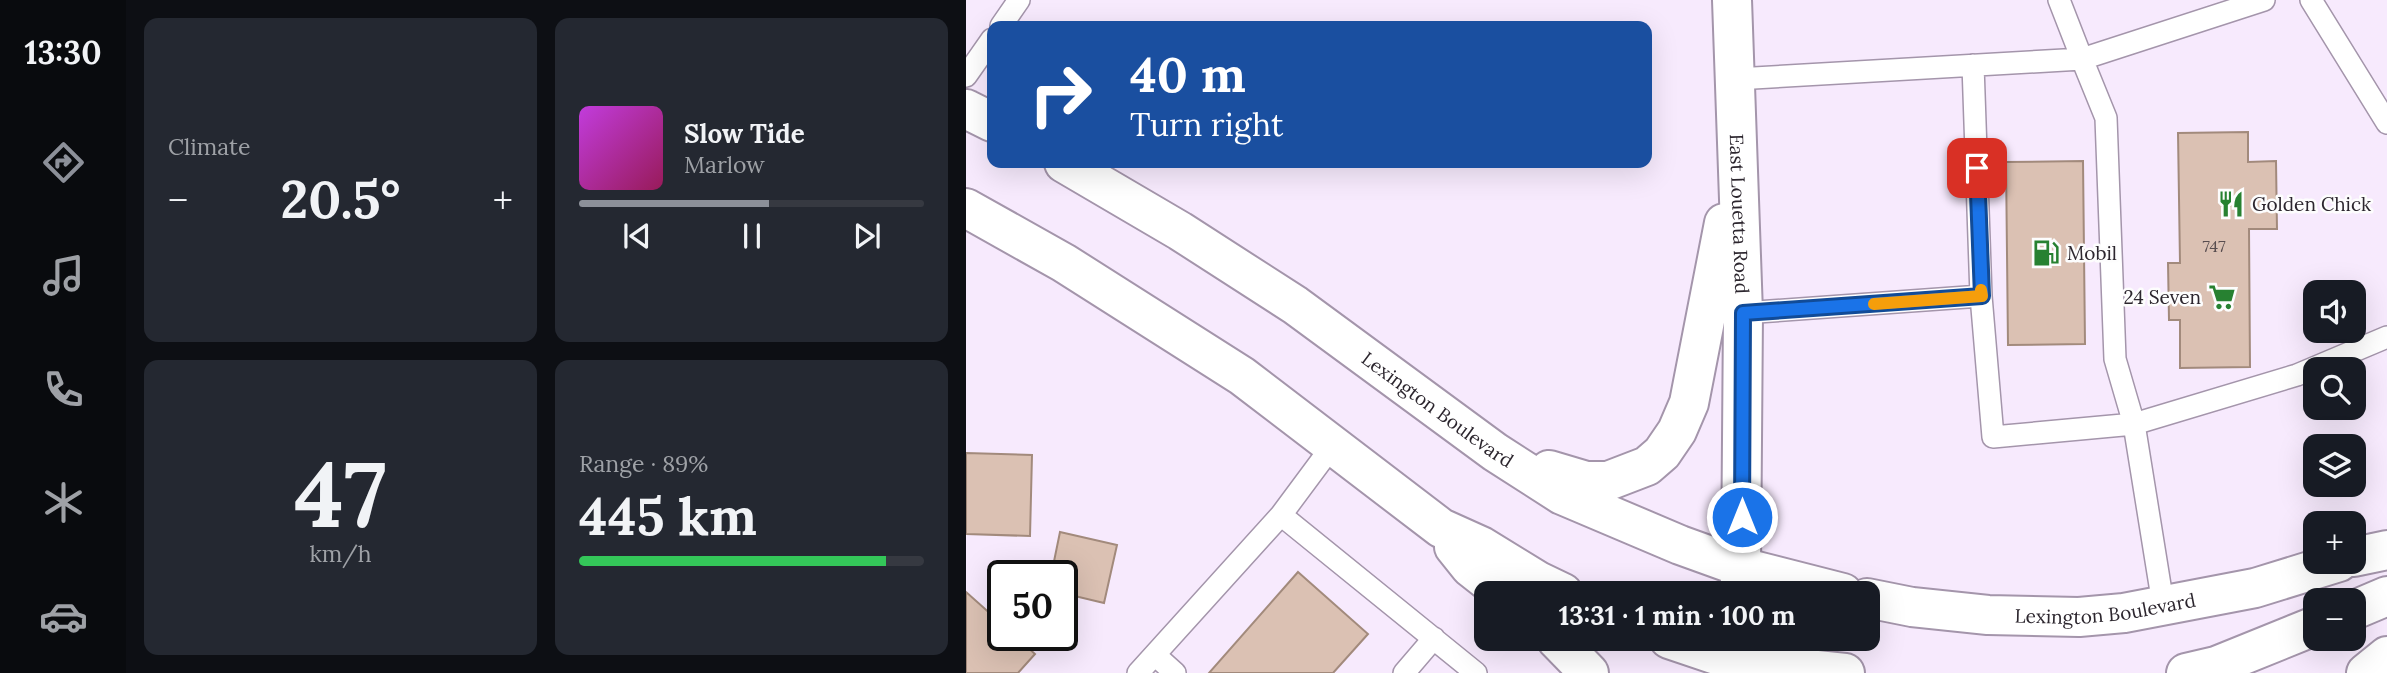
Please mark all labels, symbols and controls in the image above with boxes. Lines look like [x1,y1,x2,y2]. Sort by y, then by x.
text: 13:30 [24,32,102,73]
text: 40 m [1130,43,1246,105]
icon: right [1015,49,1106,140]
text: Turn right [1130,104,1283,145]
text: Slow Tide [684,117,805,150]
text: Climate [168,132,250,161]
street label: East Louetta Road [1725,133,1754,294]
icon: directions [39,138,88,187]
pin [1947,138,2007,198]
icon: arrive [1958,149,1996,187]
text: Marlow [684,150,765,179]
text: 20.5° [281,166,400,232]
text: − [168,176,188,224]
text: + [493,176,513,224]
restaurant icon: Golden Chick [2216,189,2246,219]
place label: Golden Chick [2252,192,2372,216]
icon: previous [618,217,656,255]
icon: pause [733,217,771,255]
icon: next [848,217,886,255]
house number: 747 [2202,236,2226,256]
fuel station icon: Mobil [2031,238,2061,268]
place label: Mobil [2067,241,2117,265]
icon: music [39,251,88,300]
map controls [2303,280,2366,651]
button: sound [2303,280,2366,343]
supermarket icon: 24 Seven [2207,282,2237,312]
place label: 24 Seven [2124,285,2201,309]
street label: Lexington Boulevard [1357,346,1518,473]
button: search [2303,357,2366,420]
icon: phone [39,365,88,414]
button: layers [2303,434,2366,497]
text: 47 [294,435,387,552]
text: Range · 89% [579,449,708,478]
icon: climate [39,478,88,527]
position arrow [1705,480,1779,554]
text: 445 km [579,483,757,549]
button: + [2303,511,2366,574]
text: km/h [309,539,372,568]
speed limit sign: 50 [987,560,1078,651]
street label: Lexington Boulevard [2014,588,2197,629]
button: − [2303,588,2366,651]
icon: car [39,592,88,641]
text: 13:31 · 1 min · 100 m [1559,599,1795,632]

